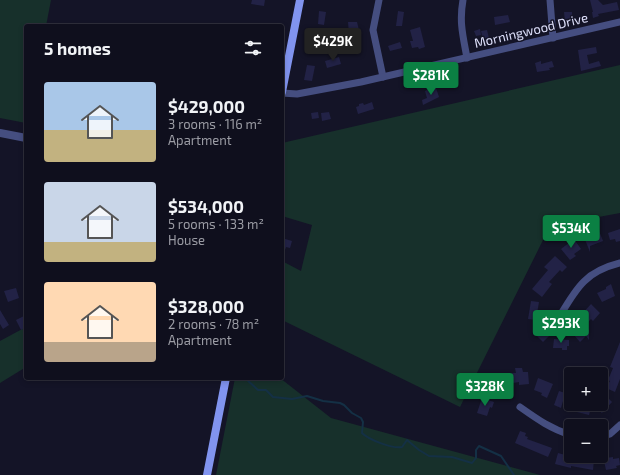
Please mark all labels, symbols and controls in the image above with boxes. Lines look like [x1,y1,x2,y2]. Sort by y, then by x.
street label: Morningwood Drive [473,9,589,51]
pin: $429K [305,28,361,62]
text: $429K [313,33,353,49]
icon: filters [242,37,264,59]
text: 5 homes [44,38,111,58]
pin: $281K [403,62,459,96]
text: $281K [412,67,450,83]
text: $429,000 [168,96,245,116]
icon: home [76,98,124,146]
text: 3 rooms · 116 m² [168,116,262,132]
text: Apartment [168,132,232,148]
text: $534,000 [168,196,244,216]
icon: home [76,198,124,246]
pin: $534K [543,215,599,249]
text: 5 rooms · 133 m² [168,216,264,232]
text: $534K [552,220,590,236]
text: House [168,232,205,248]
text: $328,000 [168,296,244,316]
icon: home [76,298,124,346]
pin: $293K [533,310,589,344]
text: $293K [542,315,580,331]
text: 2 rooms · 78 m² [168,316,259,332]
text: Apartment [168,332,232,348]
map controls [564,367,608,463]
button: + [564,367,608,411]
pin: $328K [457,373,513,407]
text: $328K [466,378,504,394]
button: − [564,419,608,463]

